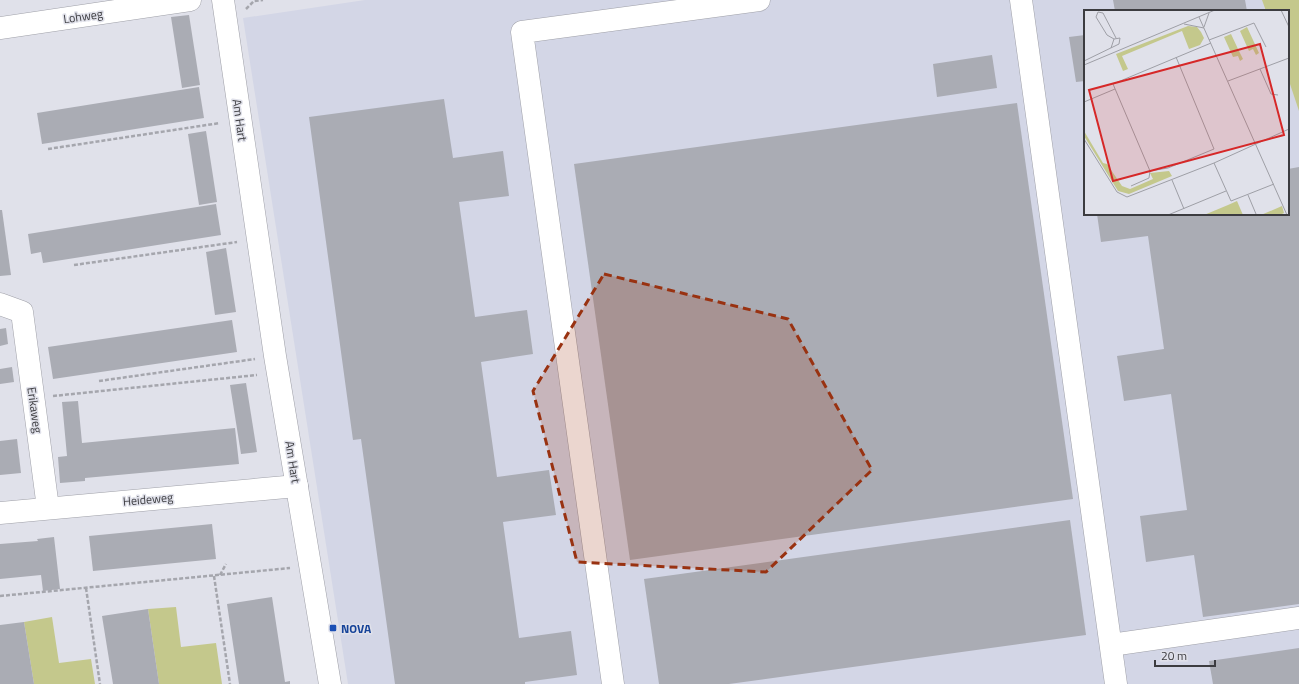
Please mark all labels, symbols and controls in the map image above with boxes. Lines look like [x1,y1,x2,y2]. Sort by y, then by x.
street label: Lohweg [62,4,104,28]
inset map [1084,10,1289,215]
street label: Am Hart [228,98,252,143]
street label: Erikaweg [22,386,48,434]
street label: Am Hart [280,440,306,485]
street label: Heideweg [122,487,174,511]
place label: NOVA [341,619,372,638]
marker: NOVA [328,623,338,633]
scale bar [1155,642,1215,668]
text: 20 m [1161,646,1187,665]

